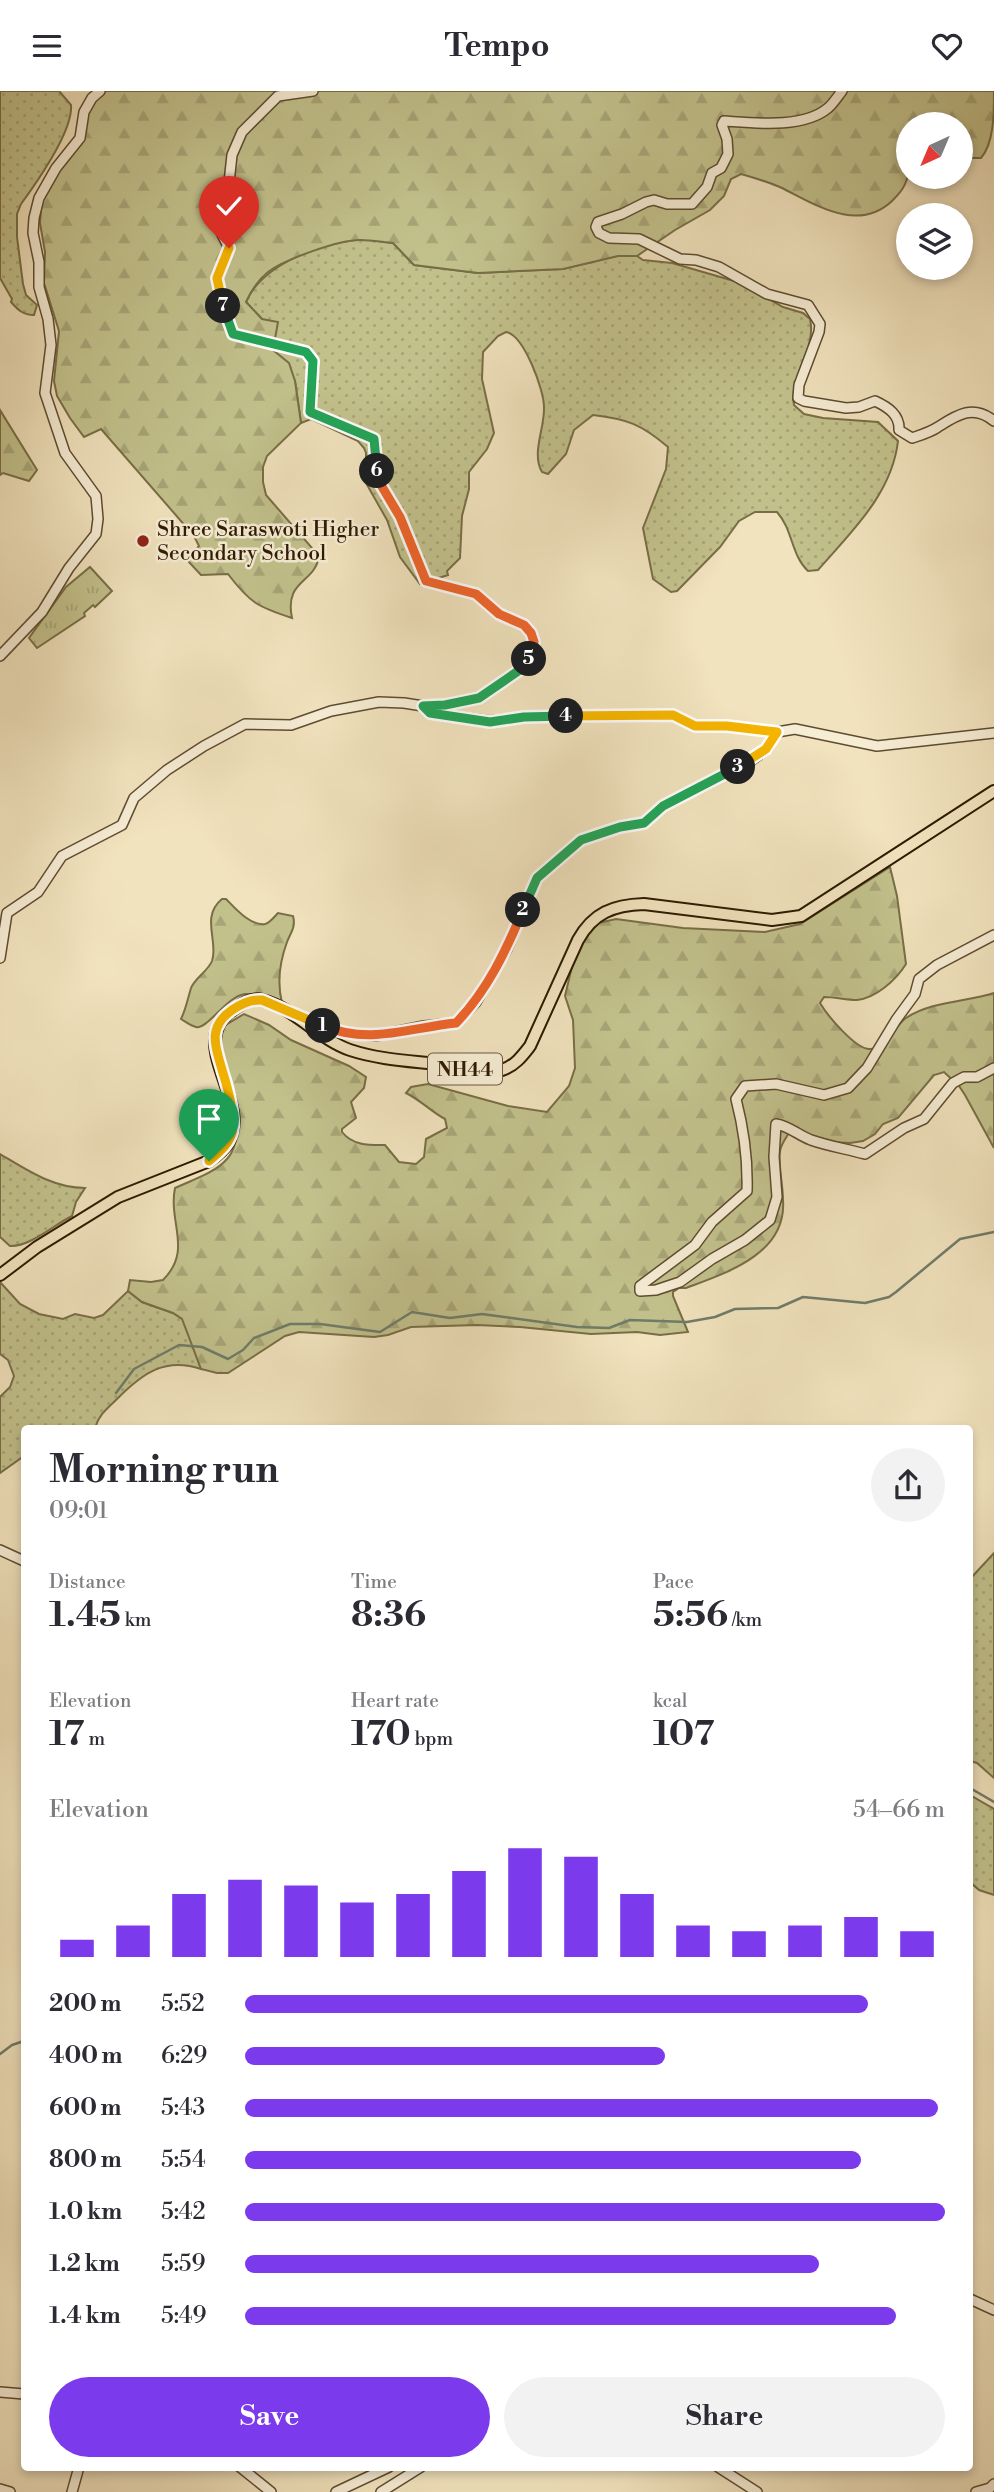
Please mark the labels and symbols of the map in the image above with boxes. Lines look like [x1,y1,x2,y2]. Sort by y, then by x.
north arrow [896,112,973,189]
pin [199,176,259,248]
pin: 7 [206,289,241,323]
pin: 6 [360,453,394,489]
place label: Shree Saraswoti Higher Secondary School [157,517,379,567]
marker: Shree Saraswoti Higher Secondary School [135,533,151,549]
pin: 5 [512,641,546,677]
pin: 4 [548,699,584,733]
pin: 3 [720,749,756,785]
pin: 2 [505,893,540,927]
pin: 1 [306,1009,340,1044]
road number: NH44 [428,1053,502,1085]
pin [179,1089,239,1161]

